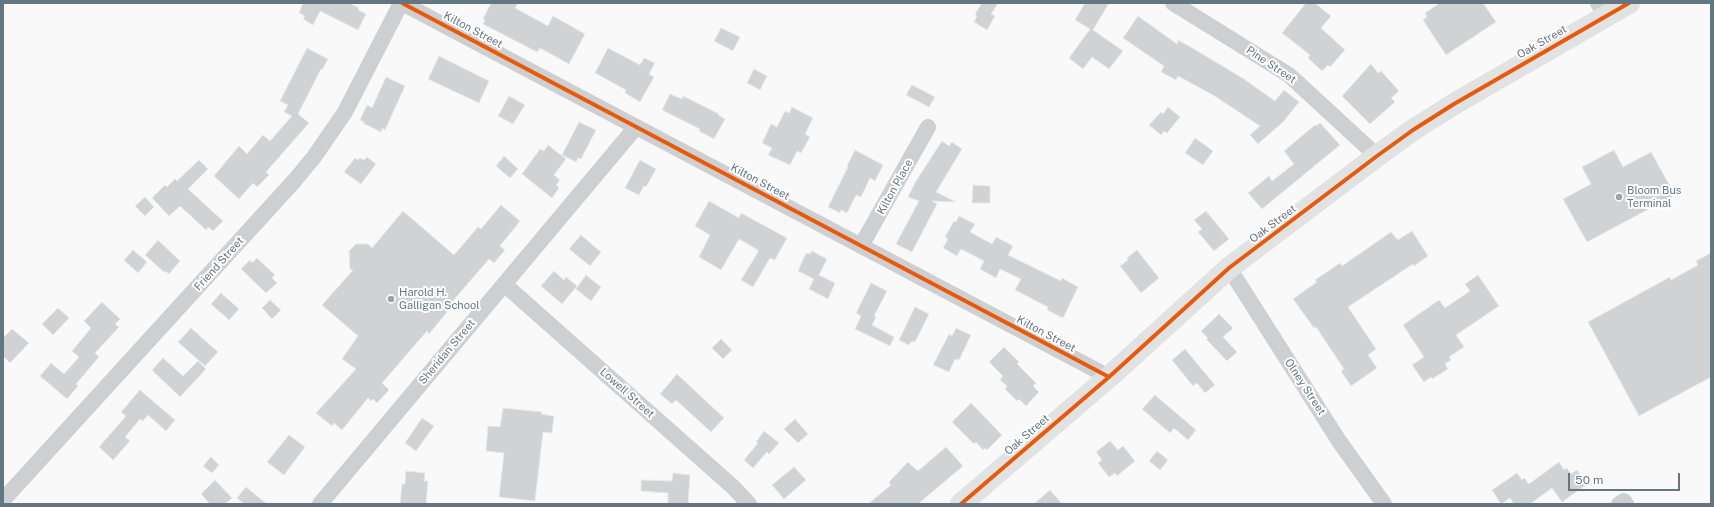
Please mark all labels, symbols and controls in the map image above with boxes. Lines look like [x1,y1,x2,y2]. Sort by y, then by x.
street label: Kilton Street [441,9,505,51]
street label: Oak Street [1515,23,1569,61]
street label: Pine Street [1244,44,1298,86]
street label: Kilton Place [874,157,916,217]
street label: Kilton Street [728,161,792,203]
place label: Bloom Bus Terminal [1627,184,1681,210]
marker: Bloom Bus Terminal [1614,192,1624,202]
street label: Oak Street [1247,202,1299,246]
street label: Friend Street [192,235,246,293]
place label: Harold H. Galligan School [399,286,479,312]
marker: Harold H. Galligan School [386,294,396,304]
street label: Kilton Street [1014,313,1078,355]
street label: Sheridan Street [416,317,478,387]
street label: Olney Street [1282,356,1328,418]
street label: Lowell Street [597,365,657,421]
street label: Oak Street [1002,412,1052,458]
scale bar [1570,465,1682,491]
text: 50 m [1575,473,1603,487]

